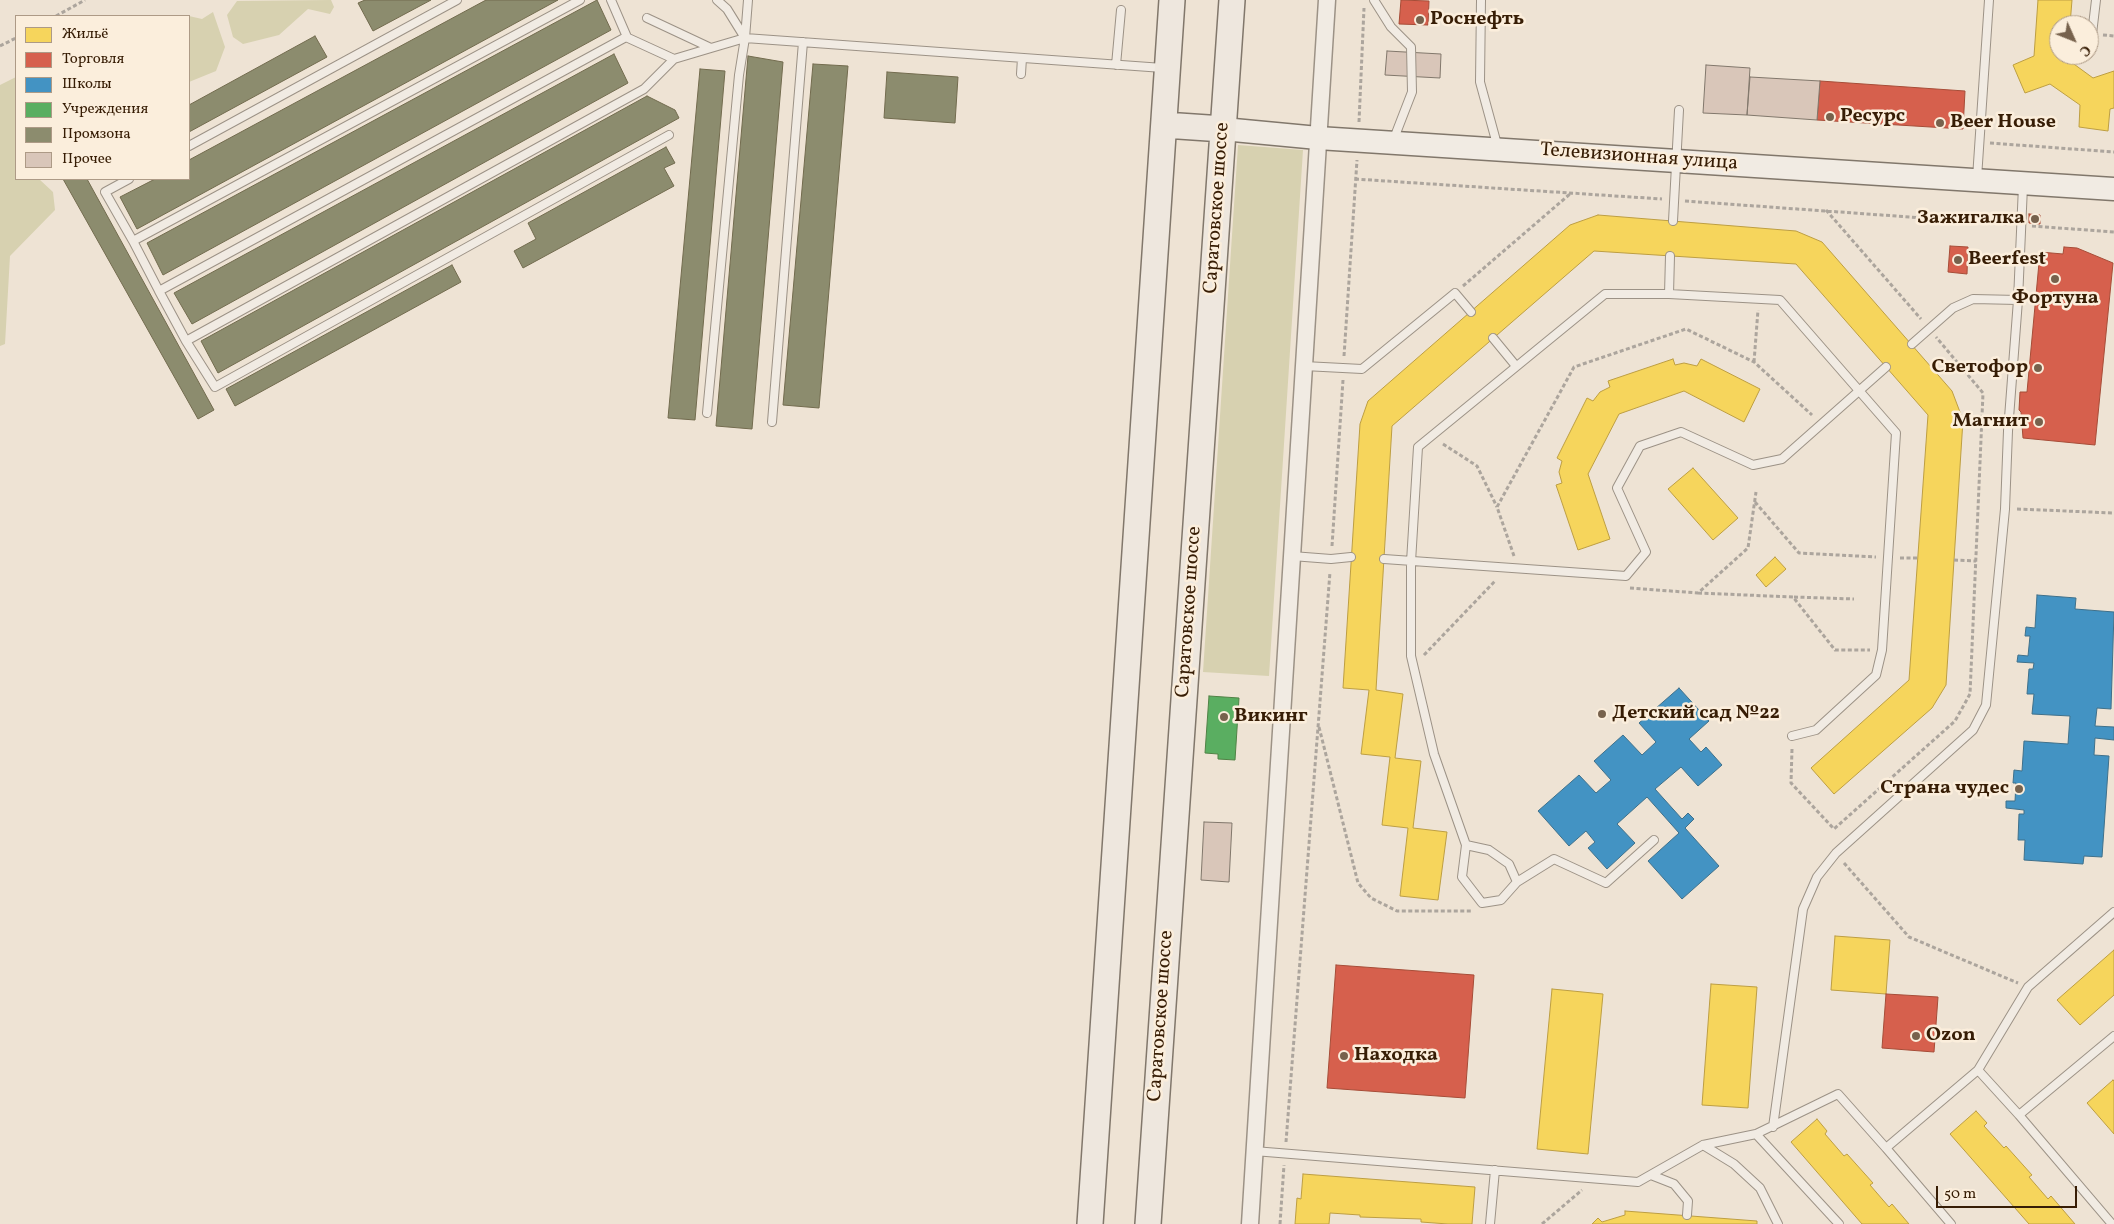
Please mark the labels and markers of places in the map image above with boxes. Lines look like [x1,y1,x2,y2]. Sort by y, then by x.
place label: Роснефть [1430,8,1524,32]
marker: Роснефть [1414,14,1426,26]
place label: Ресурс [1840,105,1905,129]
marker: Ресурс [1824,111,1836,123]
place label: Beer House [1950,111,2056,135]
marker: Beer House [1934,117,1946,129]
place label: Зажигалка [1917,207,2025,231]
marker: Зажигалка [2029,213,2041,225]
place label: Beerfest [1968,248,2046,272]
marker: Beerfest [1952,254,1964,266]
marker: Фортуна [2049,273,2061,285]
place label: Фортуна [2011,287,2099,311]
place label: Светофор [1931,356,2028,380]
marker: Светофор [2032,362,2044,374]
place label: Магнит [1952,410,2029,434]
marker: Магнит [2033,416,2045,428]
place label: Детский сад №22 [1612,702,1780,726]
place label: Викинг [1234,705,1308,729]
marker: Детский сад №22 [1596,708,1608,720]
marker: Викинг [1218,711,1230,723]
place label: Страна чудес [1880,777,2009,801]
marker: Страна чудес [2013,783,2025,795]
place label: Ozon [1926,1024,1976,1048]
marker: Ozon [1910,1030,1922,1042]
place label: Находка [1354,1044,1438,1068]
marker: Находка [1338,1050,1350,1062]

